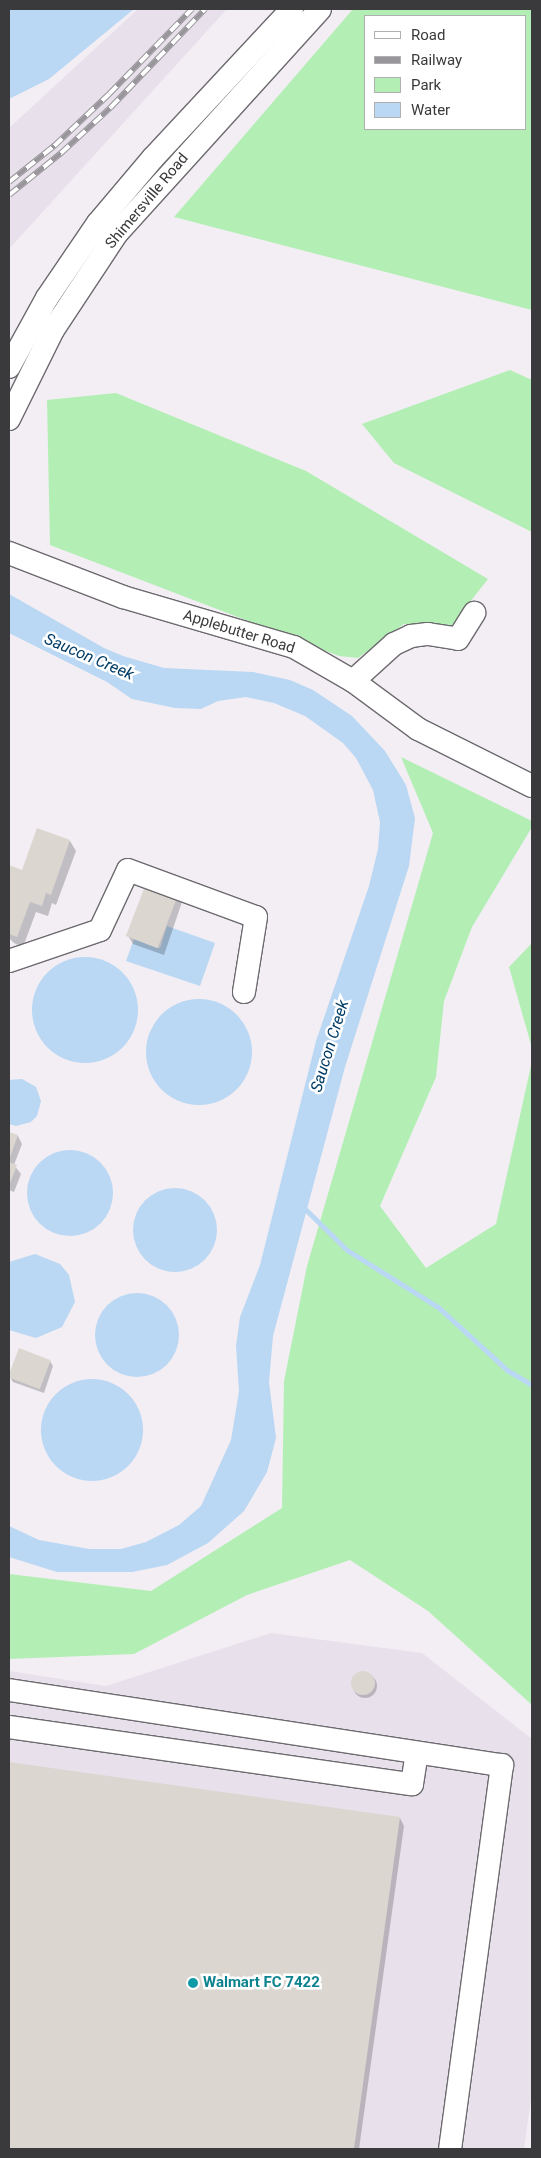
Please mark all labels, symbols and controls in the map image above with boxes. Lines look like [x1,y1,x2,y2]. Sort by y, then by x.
legend [364,15,526,130]
text: Road [411,26,445,44]
text: Railway [411,51,462,69]
text: Park [411,76,441,94]
text: Water [411,101,450,119]
street label: Shimersville Road [102,150,192,252]
street label: Applebutter Road [181,606,297,658]
water label: Saucon Creek [41,630,137,684]
water label: Saucon Creek [307,998,353,1094]
place label: Walmart FC 7422 [203,1974,320,1992]
marker: Walmart FC 7422 [187,1977,199,1989]

